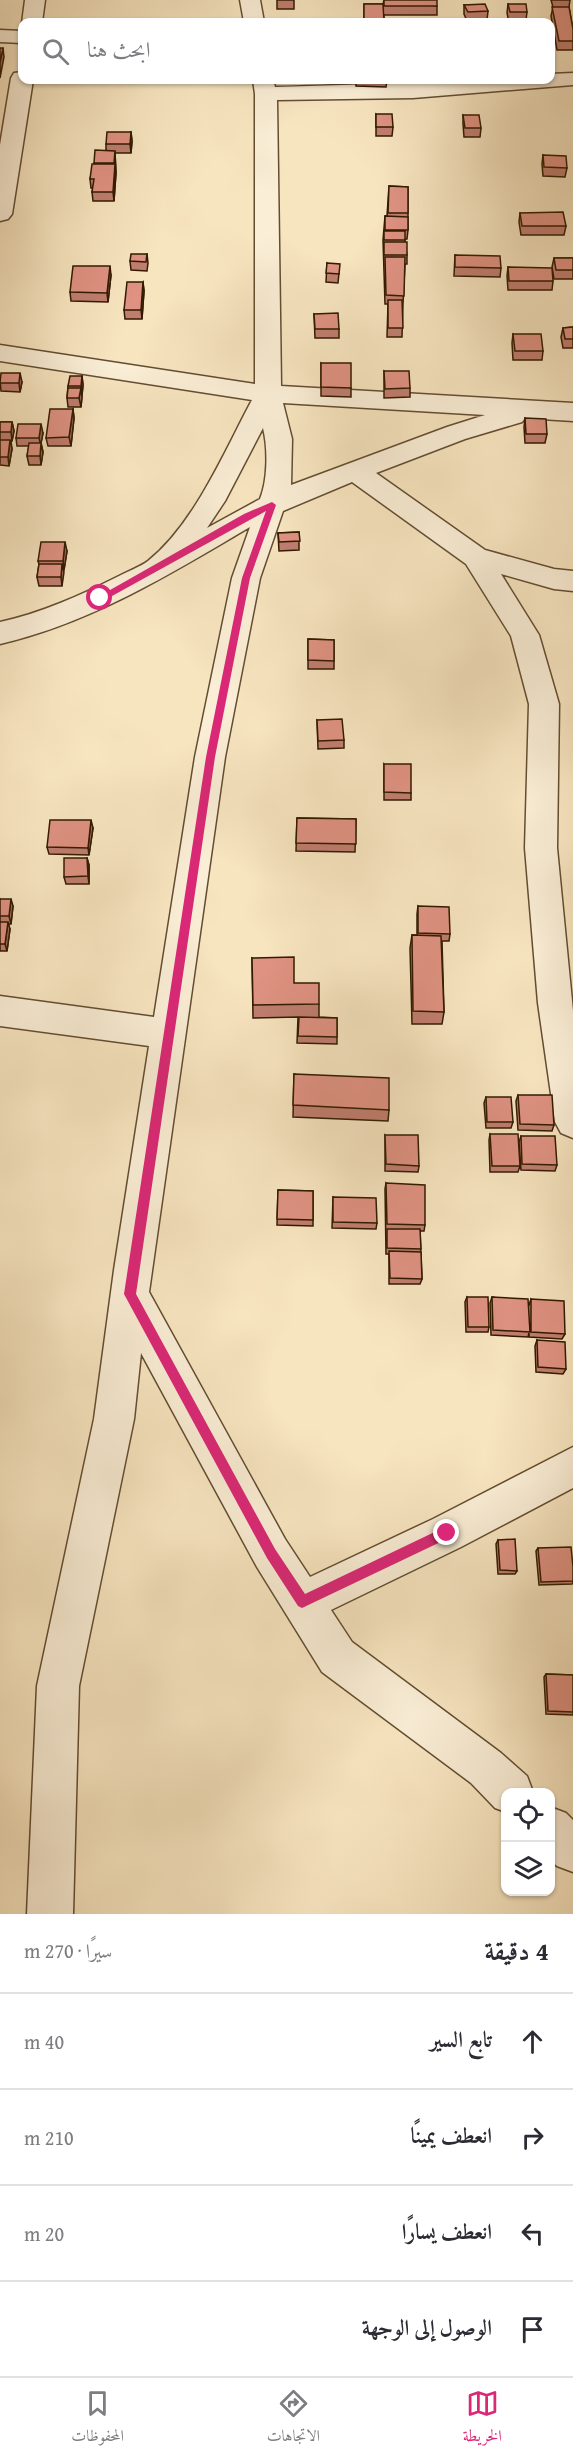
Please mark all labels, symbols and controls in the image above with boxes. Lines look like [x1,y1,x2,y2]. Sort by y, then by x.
search box [18,18,555,84]
text: ابحث هنا [87,33,151,65]
icon: search [39,35,72,68]
route start [86,584,112,610]
route end [433,1519,459,1545]
map controls [501,1788,555,1896]
button: locate [501,1788,555,1842]
button: layers [501,1842,555,1896]
text: 4 دقيقة [484,1931,549,1970]
text: سيرًا · 270 m [24,1936,112,1965]
text: تابع السير [430,2023,492,2055]
icon: ahead [516,2025,549,2058]
text: 40 m [24,2027,64,2056]
text: انعطف يمينًا [411,2119,492,2151]
icon: right [516,2121,549,2154]
text: 210 m [24,2123,74,2152]
text: انعطف يسارًا [402,2215,492,2247]
icon: left [516,2217,549,2250]
text: 20 m [24,2219,64,2248]
text: الوصول إلى الوجهة [362,2311,492,2343]
icon: arrive [516,2313,549,2346]
tab: المحفوظات [71,2387,124,2451]
tab: الاتجاهات [267,2387,320,2451]
tab: الخريطة [463,2387,502,2451]

